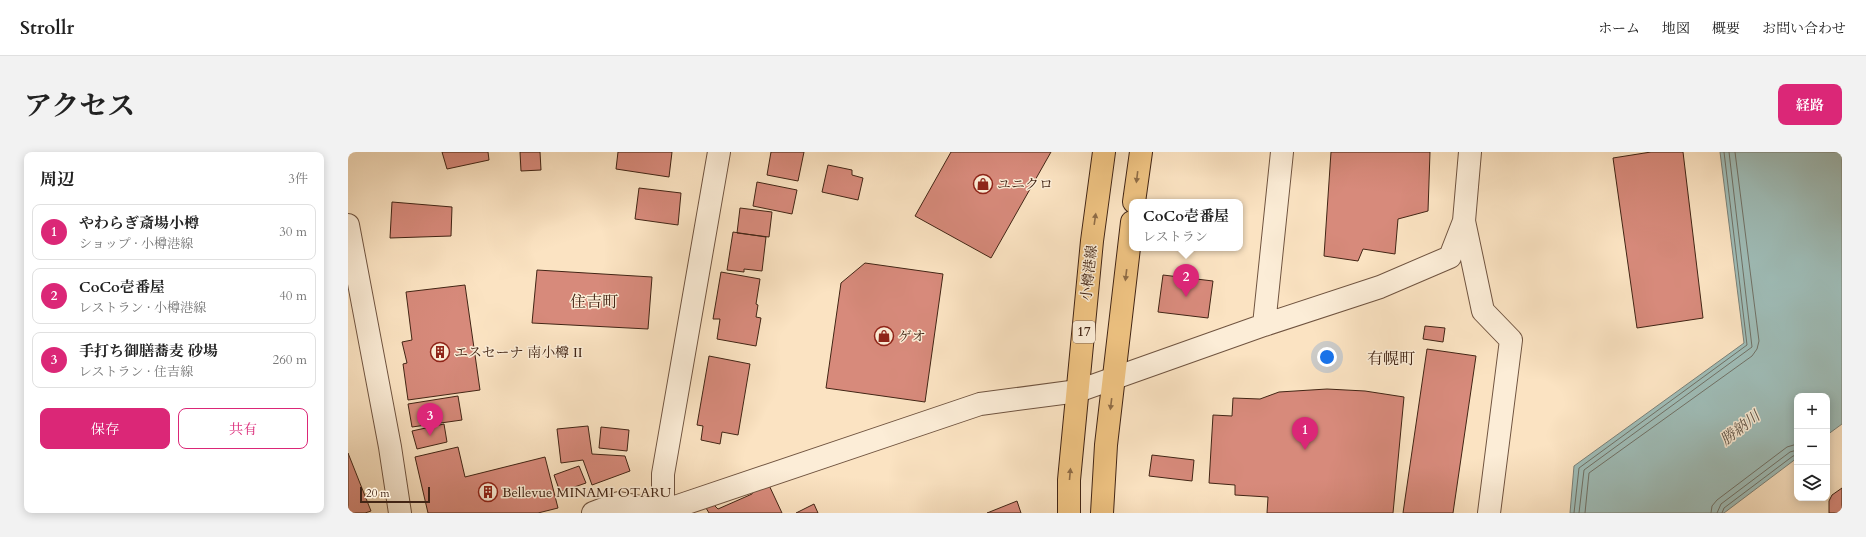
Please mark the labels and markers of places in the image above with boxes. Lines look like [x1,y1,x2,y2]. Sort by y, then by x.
shop icon: ユニクロ [972,173,994,195]
place label: ユニクロ [997,175,1053,194]
pin: 2 [1173,264,1199,297]
shop icon: ゲオ [873,325,895,347]
place label: ゲオ [898,327,926,346]
building icon: エスセーナ 南小樽 II [429,341,451,363]
place label: エスセーナ 南小樽 II [454,343,583,362]
pin: 3 [417,403,443,436]
pin: 1 [1292,417,1318,450]
building icon: Bellevue MINAMI OTARU [477,481,499,503]
place label: Bellevue MINAMI OTARU [502,483,672,502]

